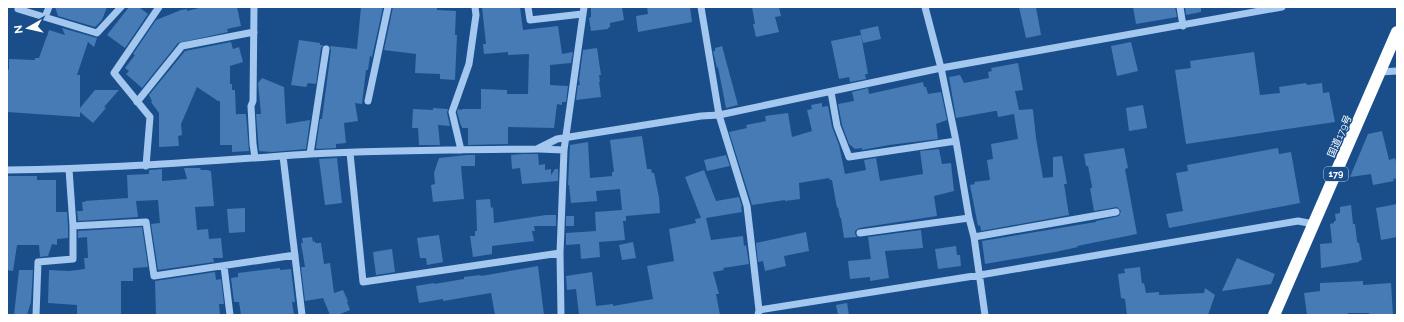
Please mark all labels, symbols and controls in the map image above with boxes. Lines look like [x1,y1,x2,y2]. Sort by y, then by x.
north arrow [8,8,48,48]
text: N [12,24,26,34]
street label: 国道179号 [1325,113,1354,159]
road number: 179 [1324,167,1348,181]

